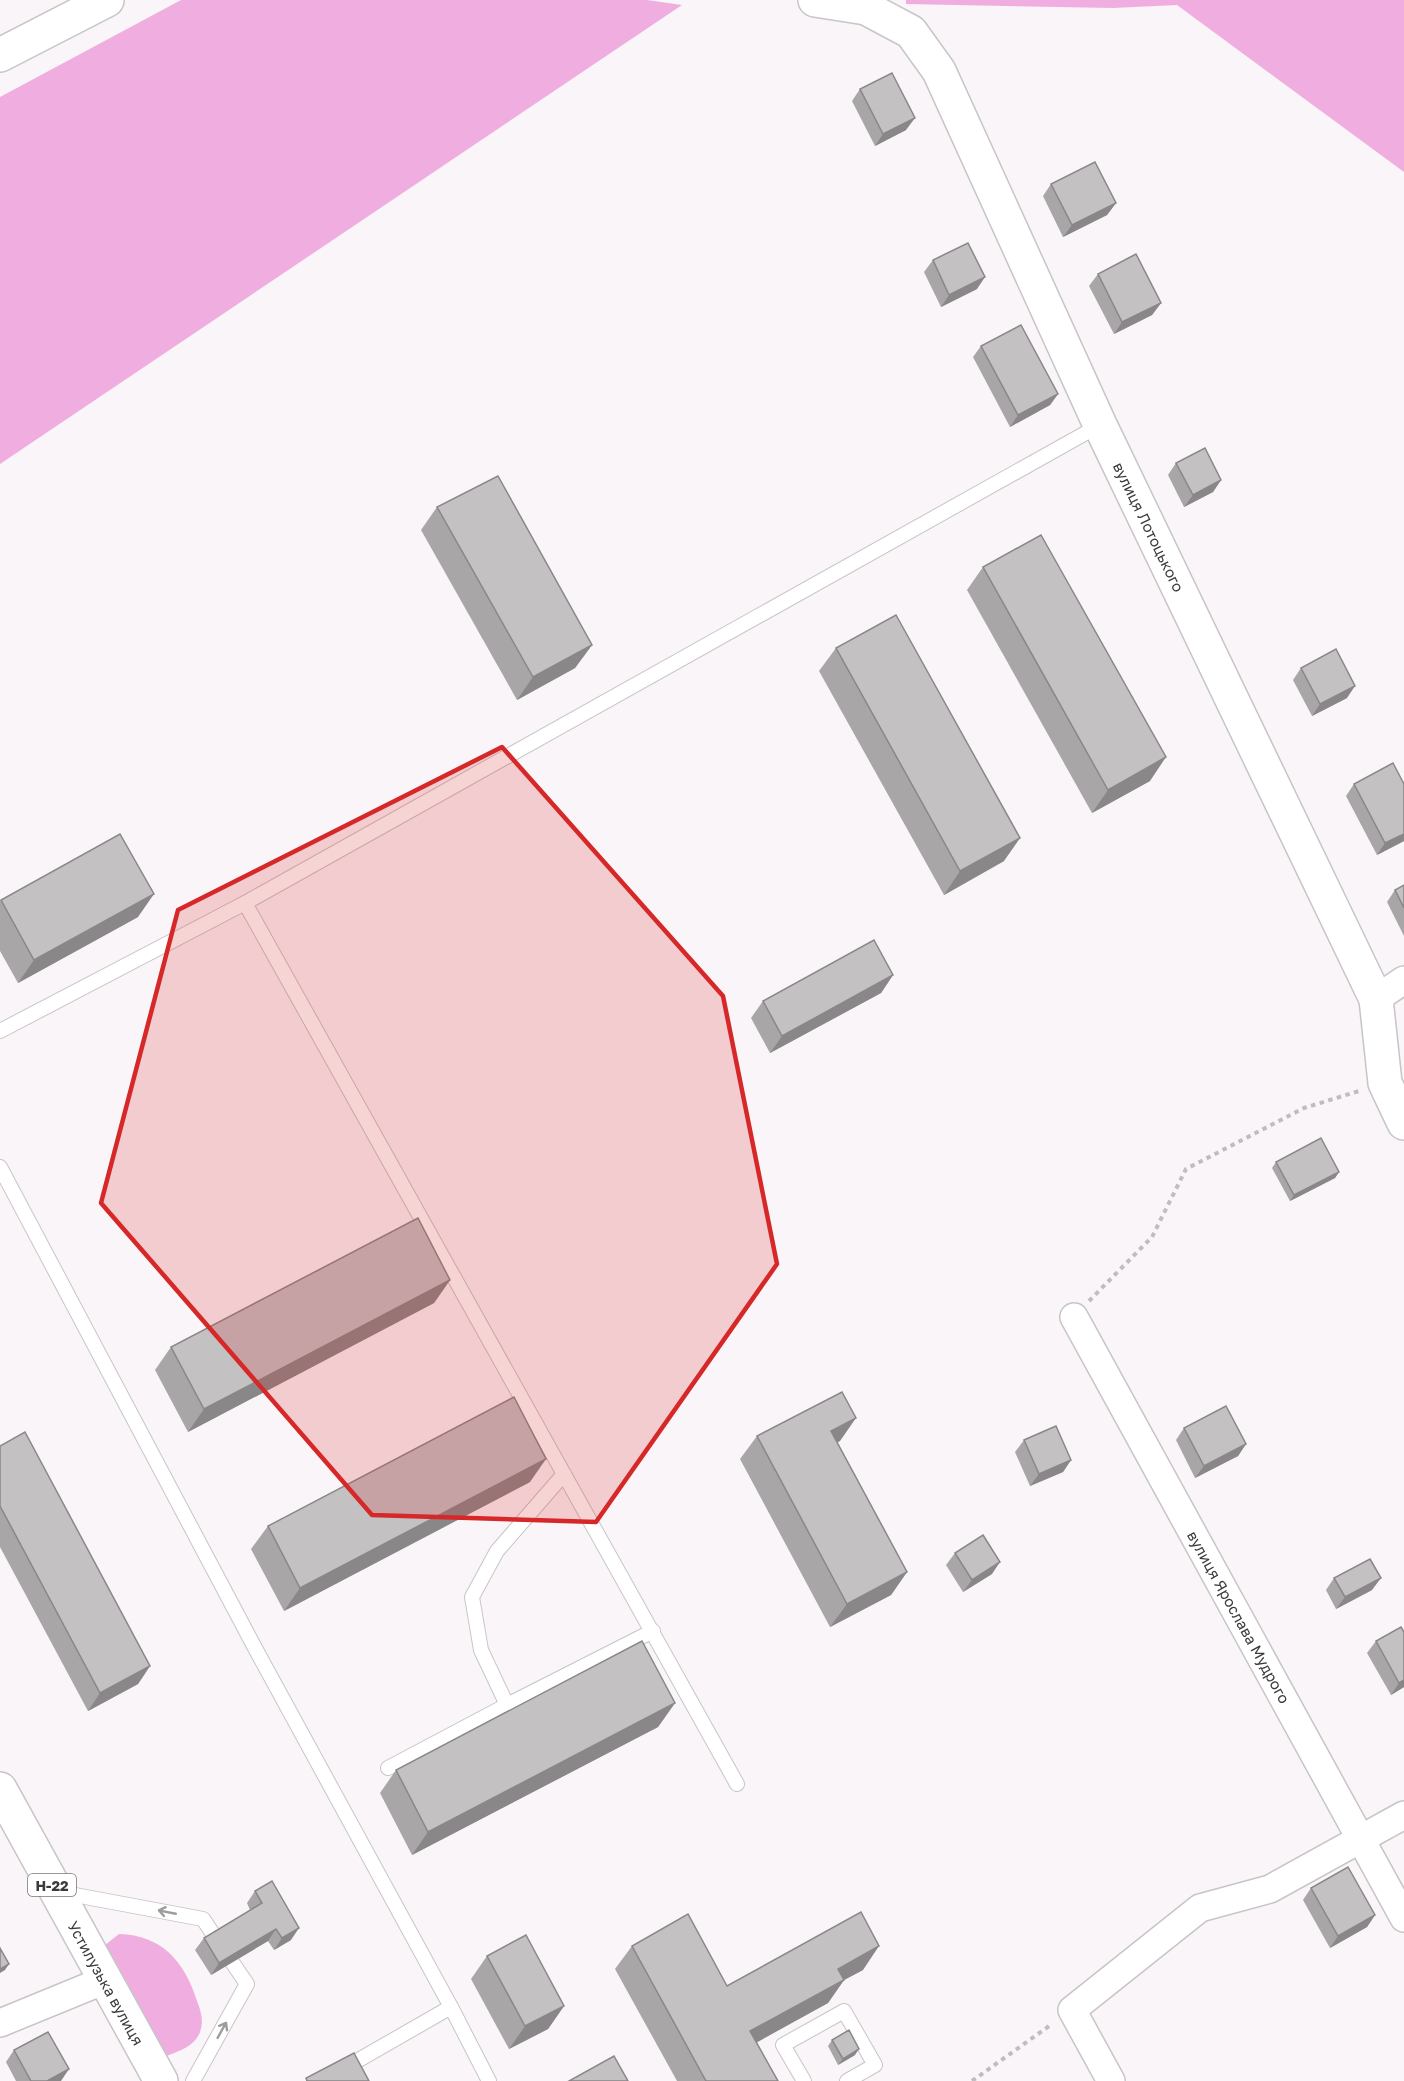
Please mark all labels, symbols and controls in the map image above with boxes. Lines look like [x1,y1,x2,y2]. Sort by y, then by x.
street label: вулиця Лотоцького [1110,459,1188,595]
street label: вулиця Ярослава Мудрого [1184,1528,1294,1706]
road number: Н-22 [28,1874,76,1896]
one-way arrow [158,1906,178,1917]
street label: Устилузька вулиця [64,1918,148,2048]
one-way arrow [216,2021,228,2038]

